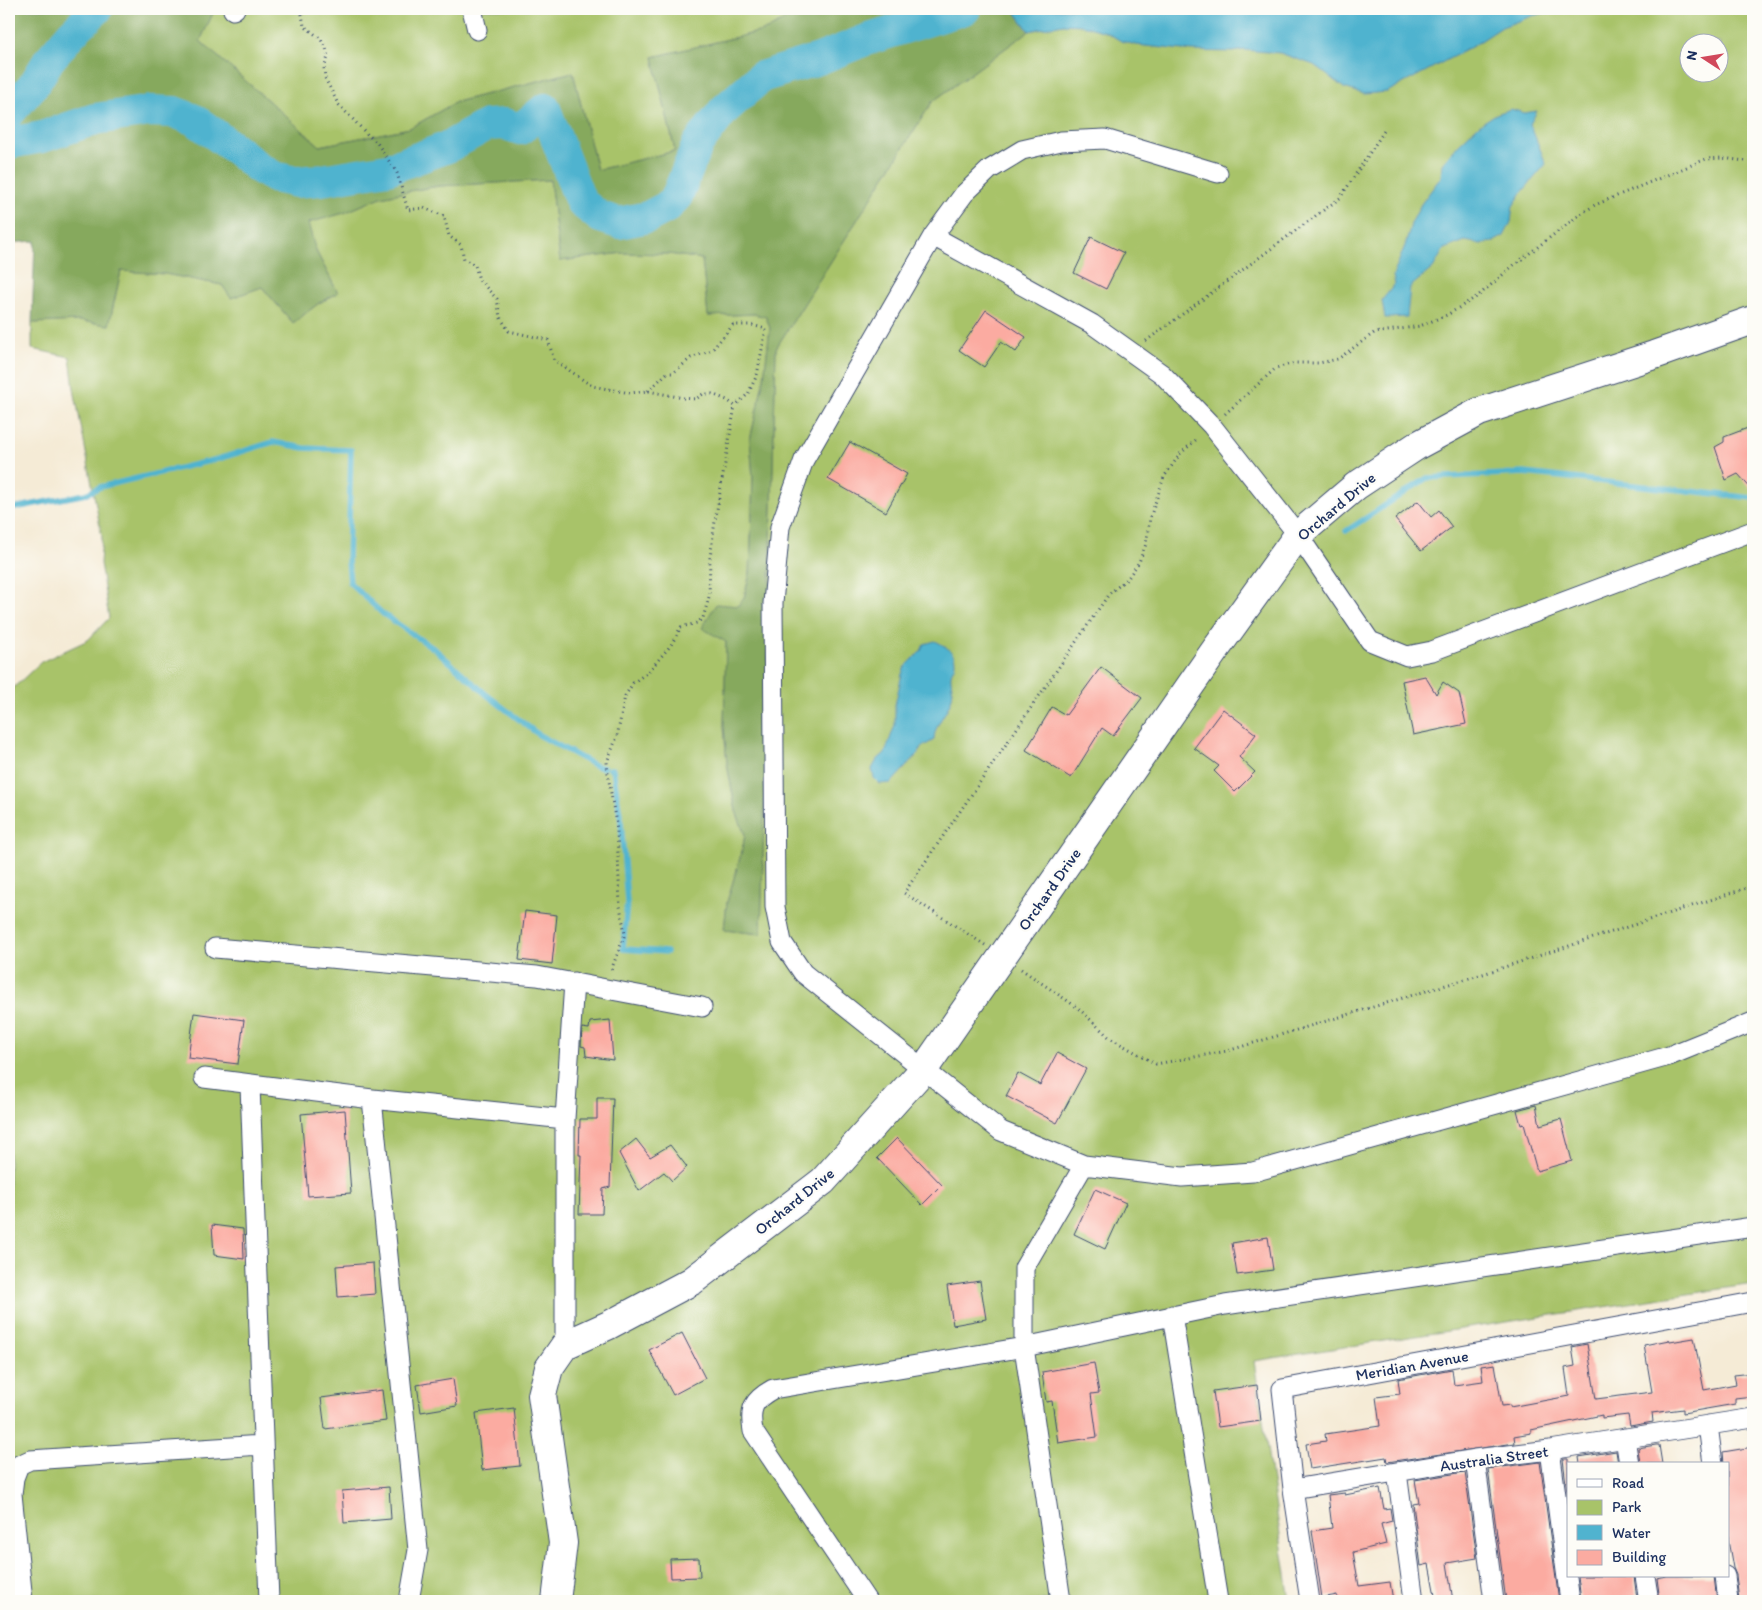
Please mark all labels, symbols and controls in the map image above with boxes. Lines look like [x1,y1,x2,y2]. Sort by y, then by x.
north arrow [1680,32,1730,82]
text: N [1682,49,1701,62]
street label: Orchard Drive [1293,468,1380,545]
street label: Orchard Drive [1014,844,1085,934]
street label: Orchard Drive [751,1163,838,1239]
street label: Meridian Avenue [1354,1346,1470,1385]
street label: Australia Street [1439,1441,1550,1476]
legend [1567,1462,1730,1578]
text: Road [1612,1474,1645,1492]
text: Park [1612,1498,1642,1516]
text: Water [1612,1524,1651,1542]
text: Building [1612,1548,1666,1566]

